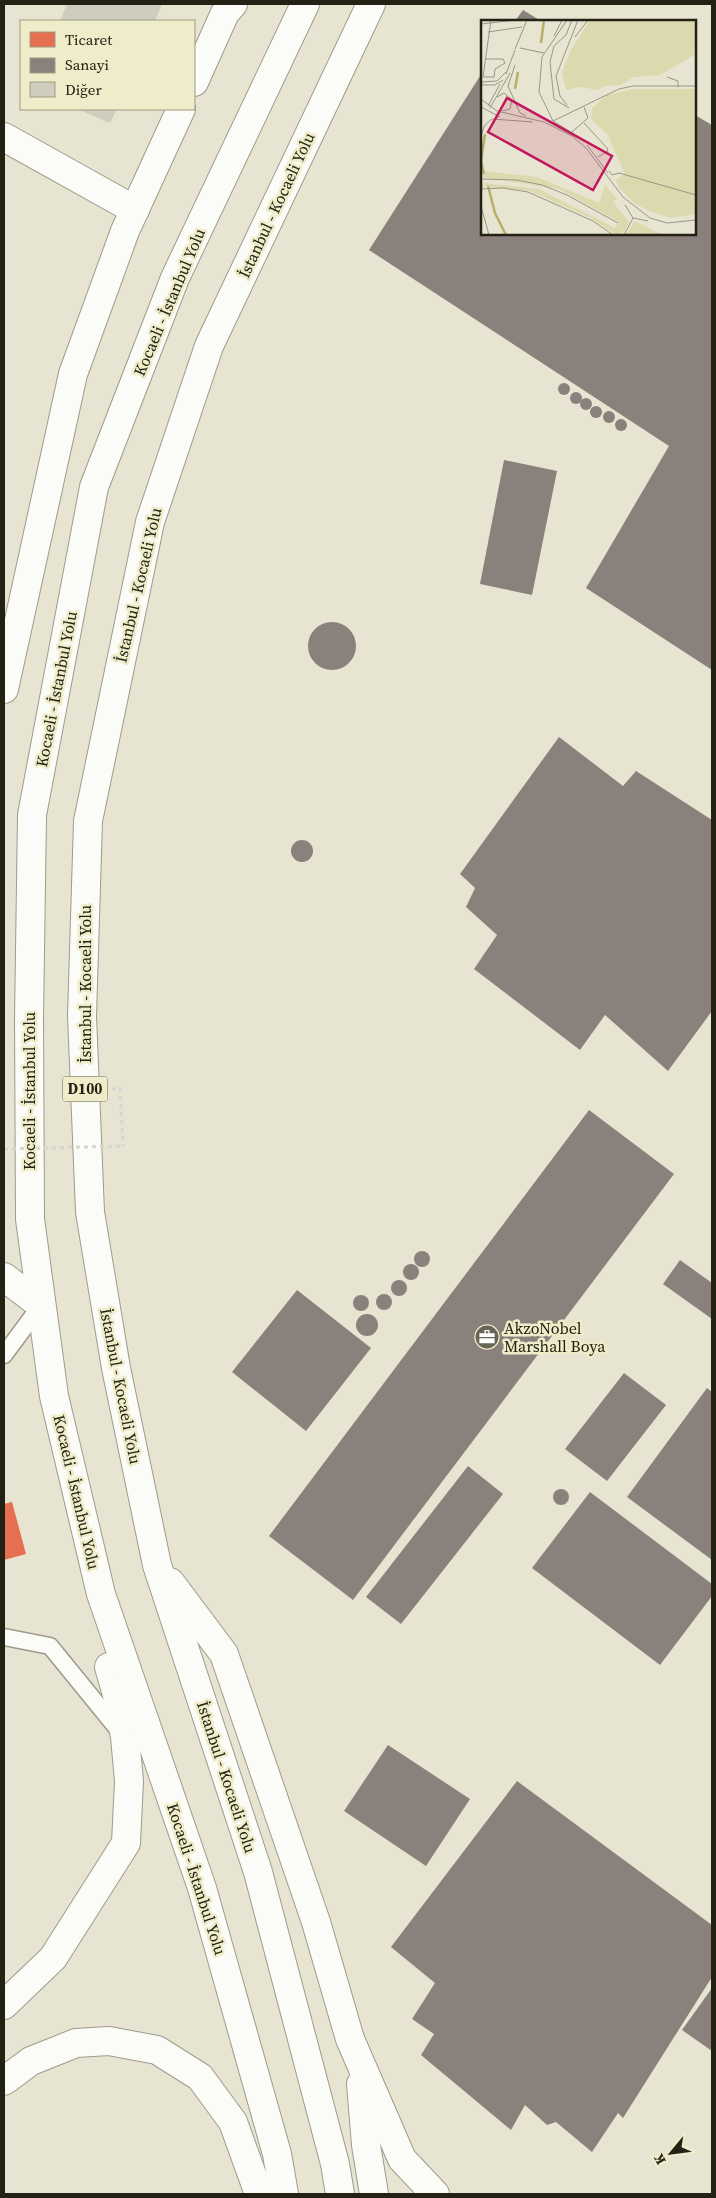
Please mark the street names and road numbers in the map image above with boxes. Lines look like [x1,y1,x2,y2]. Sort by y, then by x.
street label: İstanbul - Kocaeli Yolu [233,129,319,281]
street label: Kocaeli - İstanbul Yolu [128,225,210,379]
street label: İstanbul - Kocaeli Yolu [109,505,167,665]
street label: Kocaeli - İstanbul Yolu [30,609,82,769]
street label: İstanbul - Kocaeli Yolu [74,905,96,1063]
street label: Kocaeli - İstanbul Yolu [18,1012,40,1170]
road number: D100 [62,1076,108,1102]
street label: İstanbul - Kocaeli Yolu [95,1306,147,1466]
street label: Kocaeli - İstanbul Yolu [48,1412,106,1572]
street label: İstanbul - Kocaeli Yolu [192,1698,262,1856]
street label: Kocaeli - İstanbul Yolu [162,1800,232,1958]

